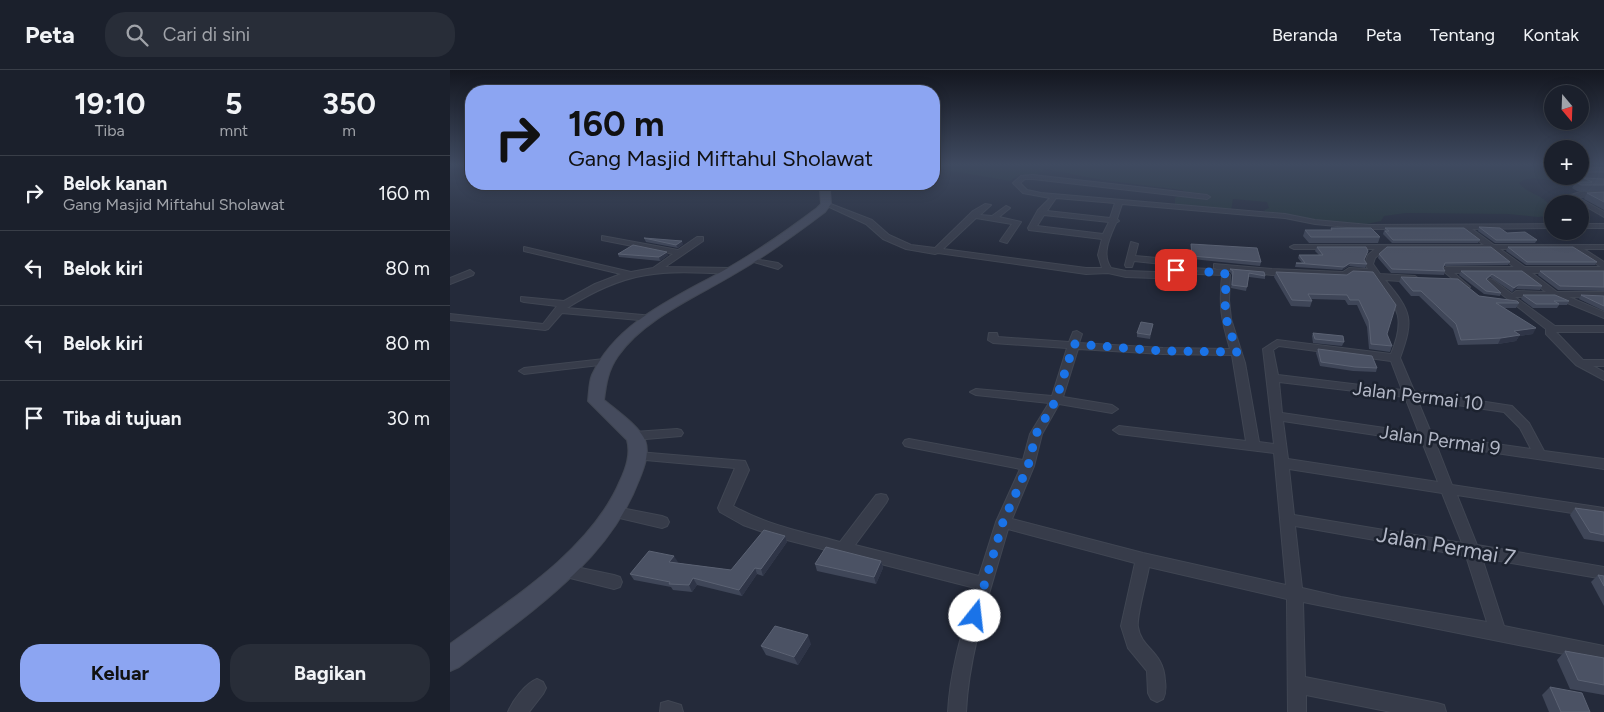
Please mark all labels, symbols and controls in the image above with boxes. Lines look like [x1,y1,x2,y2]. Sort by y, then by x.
search box [105,12,455,57]
text: Peta [25,20,75,49]
icon: search [123,21,151,49]
text: Cari di sini [163,23,250,46]
text: Beranda [1272,24,1338,46]
text: Peta [1366,24,1402,46]
text: Tentang [1430,24,1495,46]
text: Kontak [1523,24,1579,46]
text: 19:10 [74,85,145,122]
text: 5 [225,85,243,122]
text: 350 [322,85,376,122]
north arrow [1544,85,1589,130]
map controls [1544,85,1589,240]
text: 160 m [568,103,665,145]
icon: right [485,105,550,170]
text: Tiba [95,121,125,140]
text: mnt [220,121,248,140]
text: m [342,121,356,140]
button: + [1544,140,1589,185]
text: Gang Masjid Miftahul Sholawat [568,145,873,172]
text: Belok kanan [63,172,167,195]
icon: right [20,179,48,207]
text: 160 m [378,182,430,205]
text: Gang Masjid Miftahul Sholawat [63,195,285,214]
button: − [1544,195,1589,240]
pin [1155,249,1197,291]
icon: left [20,254,48,282]
icon: arrive [1162,256,1190,284]
text: Belok kiri [63,257,143,280]
text: 80 m [385,257,430,280]
icon: left [20,329,48,357]
text: Belok kiri [63,332,143,355]
text: 80 m [385,332,430,355]
street label: Jalan Permai 10 [1351,377,1485,415]
icon: arrive [20,404,48,432]
text: Tiba di tujuan [63,407,182,430]
text: 30 m [387,407,430,430]
street label: Jalan Permai 9 [1378,420,1502,460]
street label: Jalan Permai 7 [1374,520,1518,572]
position arrow [948,589,1000,641]
button: Keluar [20,644,220,702]
button: Bagikan [230,644,430,702]

